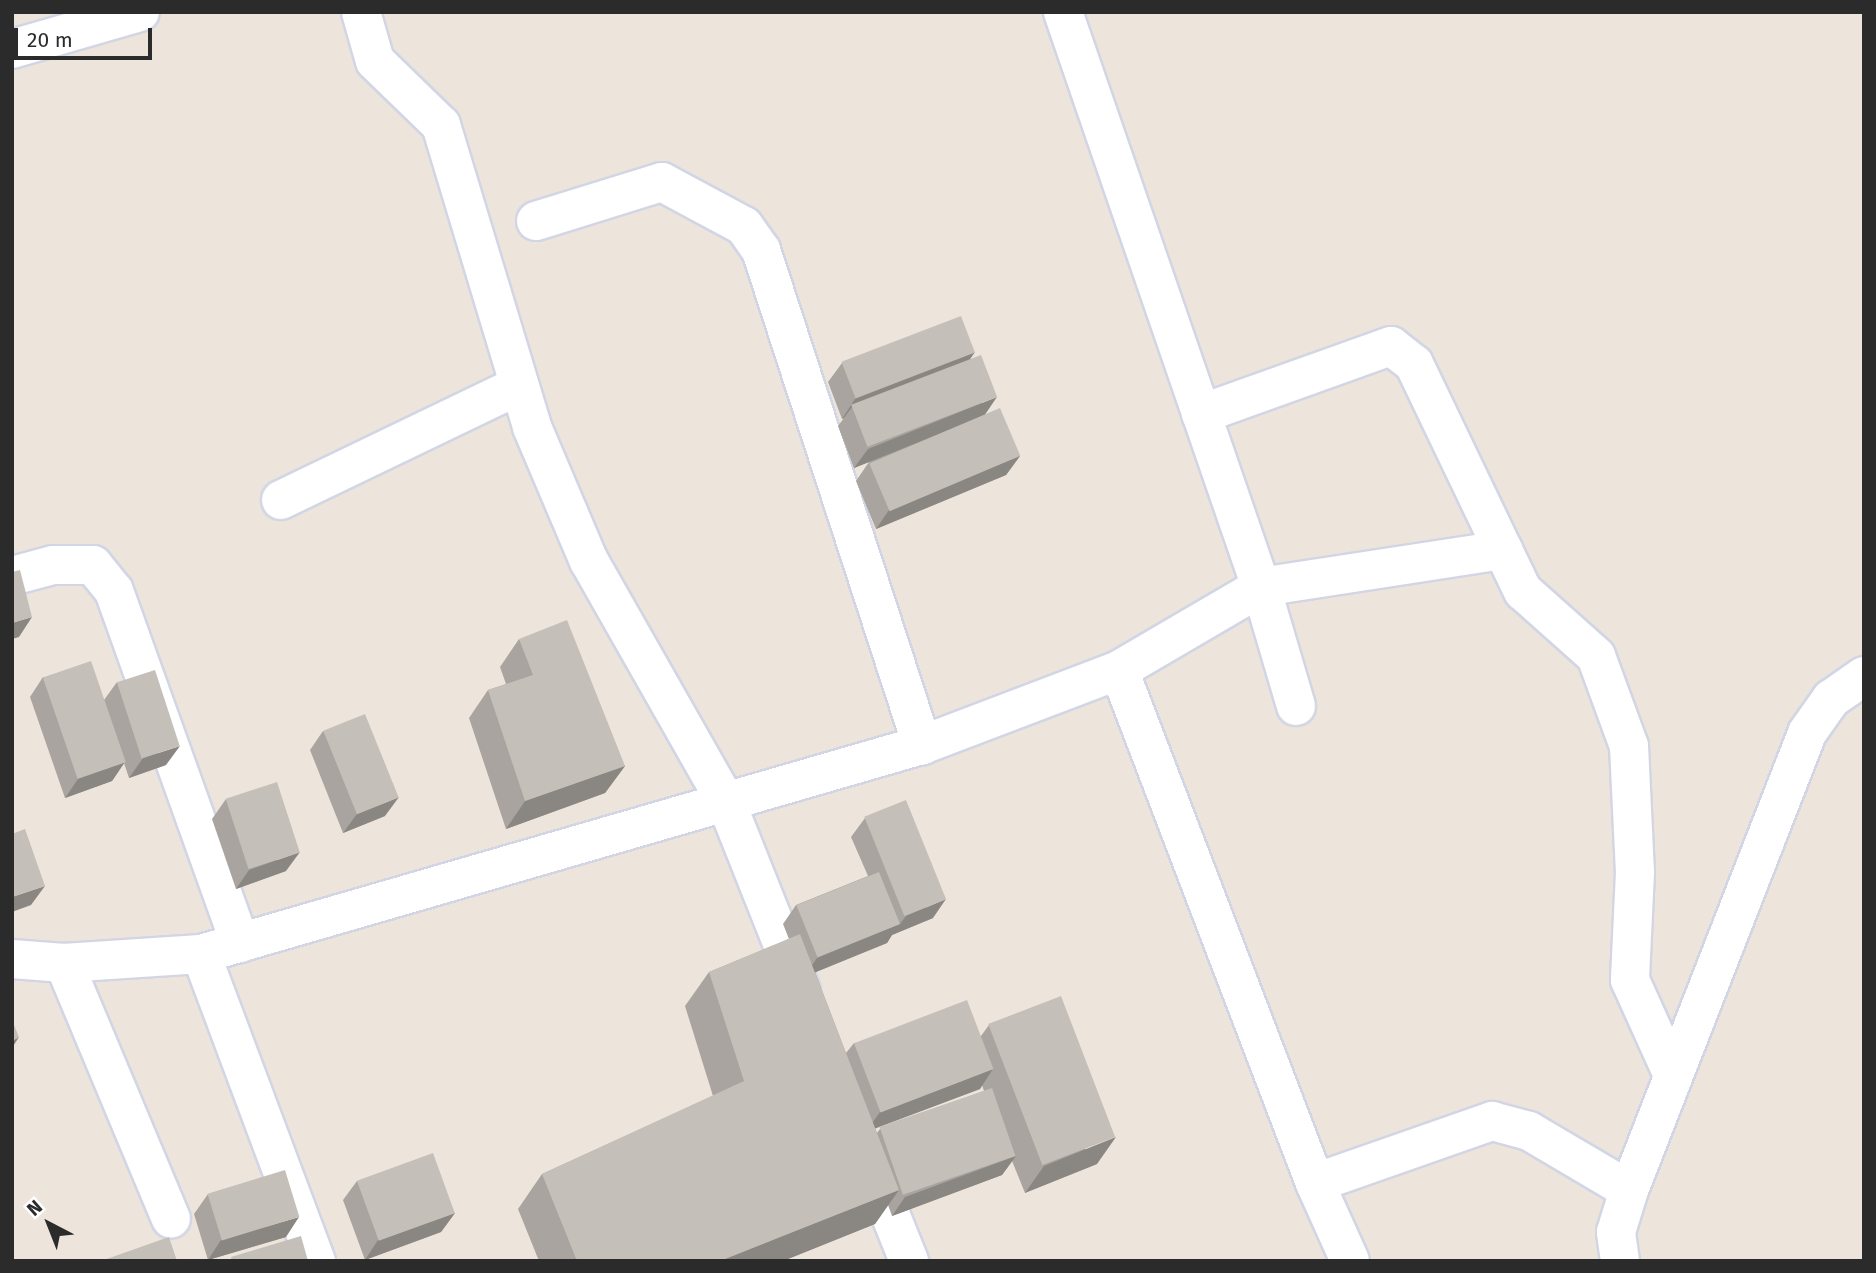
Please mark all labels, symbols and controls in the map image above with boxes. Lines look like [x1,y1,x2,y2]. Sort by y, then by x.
scale bar [18,14,156,58]
text: 20 m [27,27,73,53]
north arrow [14,1189,84,1259]
text: N [22,1195,47,1221]

